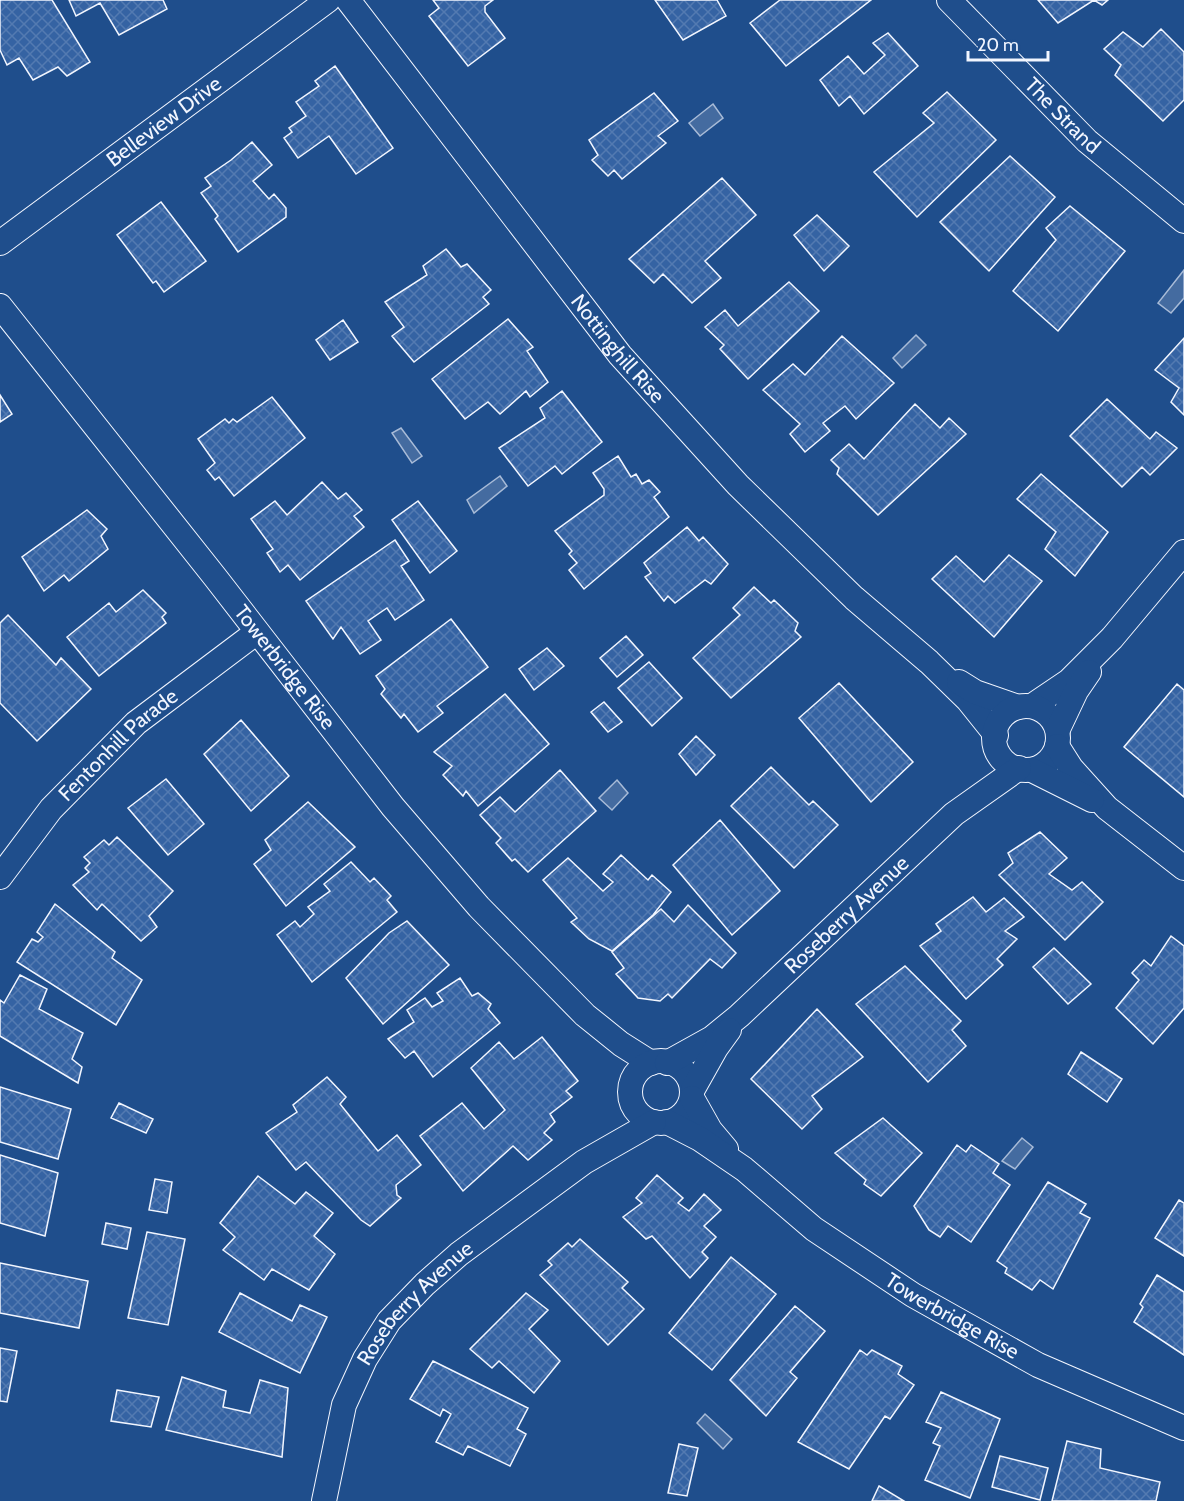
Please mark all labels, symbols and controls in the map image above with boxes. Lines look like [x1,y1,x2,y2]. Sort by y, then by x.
scale bar [968,24,1048,62]
text: 20 m [977,34,1019,56]
street label: Belleview Drive [101,70,226,172]
street label: The Strand [1020,72,1105,159]
street label: Nottinghill Rise [566,289,671,408]
street label: Towerbridge Rise [229,600,341,734]
street label: Fentonhill Parade [53,683,183,806]
street label: Roseberry Avenue [779,850,914,979]
street label: Roseberry Avenue [351,1235,478,1370]
street label: Towerbridge Rise [881,1267,1024,1364]

